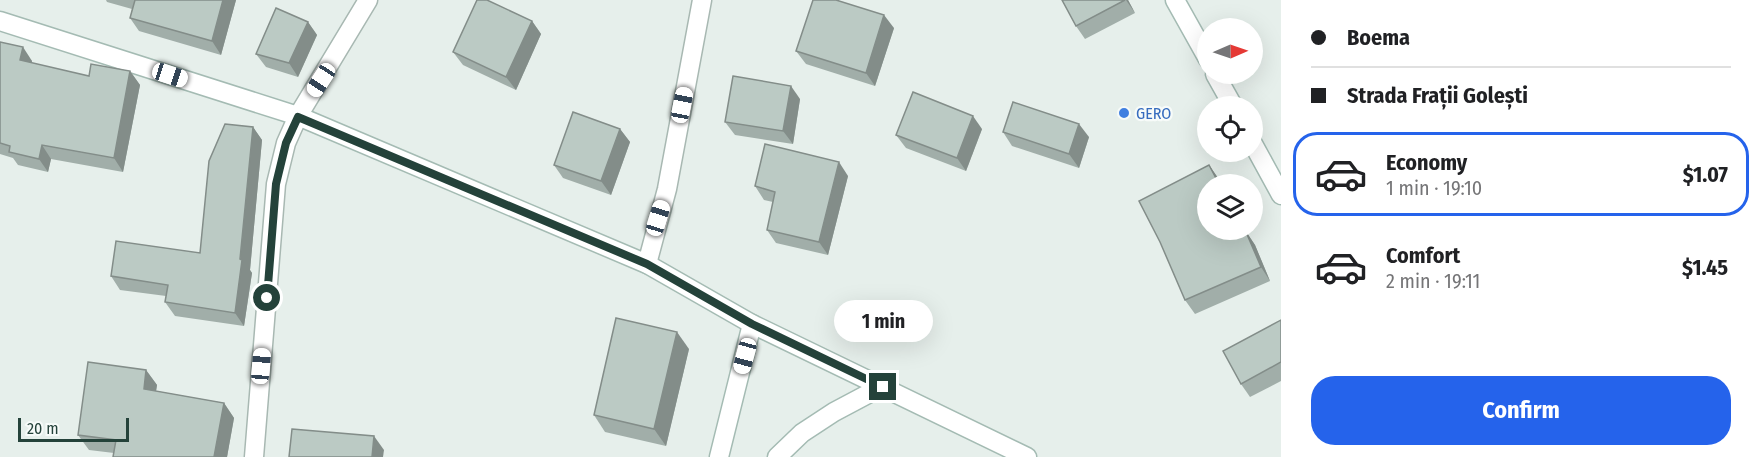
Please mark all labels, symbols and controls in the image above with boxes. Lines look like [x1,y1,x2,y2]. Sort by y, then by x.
north arrow [1197,18,1263,84]
map controls [1197,18,1263,240]
text: Boema [1347,24,1410,51]
car [304,60,338,100]
car [150,61,190,89]
text: Strada Frații Golești [1347,82,1528,109]
car [670,86,694,124]
button: locate [1197,96,1263,162]
place label: GERO [1136,104,1171,123]
marker: GERO [1117,106,1131,120]
icon: car [1314,147,1368,201]
text: Economy [1386,149,1467,176]
text: $1.07 [1683,161,1728,188]
button: layers [1197,174,1263,240]
text: 1 min · 19:10 [1386,176,1482,200]
car [644,198,672,238]
icon: car [1314,240,1368,294]
text: Comfort [1386,242,1460,269]
text: $1.45 [1682,254,1728,281]
text: 2 min · 19:11 [1386,269,1480,293]
route start [253,284,280,311]
callout: 1 min [834,300,932,342]
text: 1 min [862,309,905,333]
car [732,336,758,376]
car [250,347,272,385]
route end [869,373,896,400]
button: Confirm [1311,376,1731,445]
scale bar [18,415,129,442]
text: 20 m [27,419,58,438]

